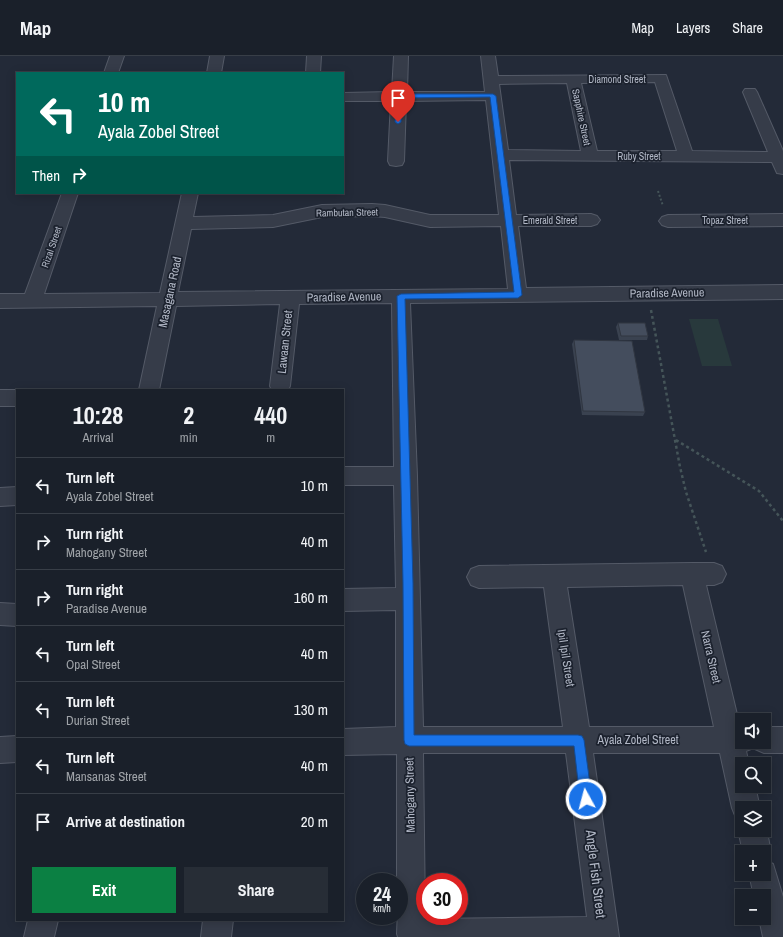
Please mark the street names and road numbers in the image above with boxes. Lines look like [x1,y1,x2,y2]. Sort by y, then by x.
street label: Diamond Street [588,73,646,86]
street label: Sapphire Street [569,88,594,147]
street label: Ruby Street [617,150,661,163]
street label: Rambutan Street [316,205,379,220]
street label: Emerald Street [523,214,578,227]
street label: Topaz Street [702,214,749,227]
street label: Rizal Street [38,224,65,270]
street label: Masagana Road [155,255,185,329]
street label: Paradise Avenue [629,284,705,302]
street label: Paradise Avenue [306,288,382,306]
street label: Lawaan Street [274,309,296,374]
street label: Ipil Ipil Street [554,628,578,688]
street label: Narra Street [697,629,725,685]
street label: Ayala Zobel Street [597,732,679,748]
street label: Mahogany Street [401,757,419,833]
street label: Angle Fish Street [582,828,610,919]

